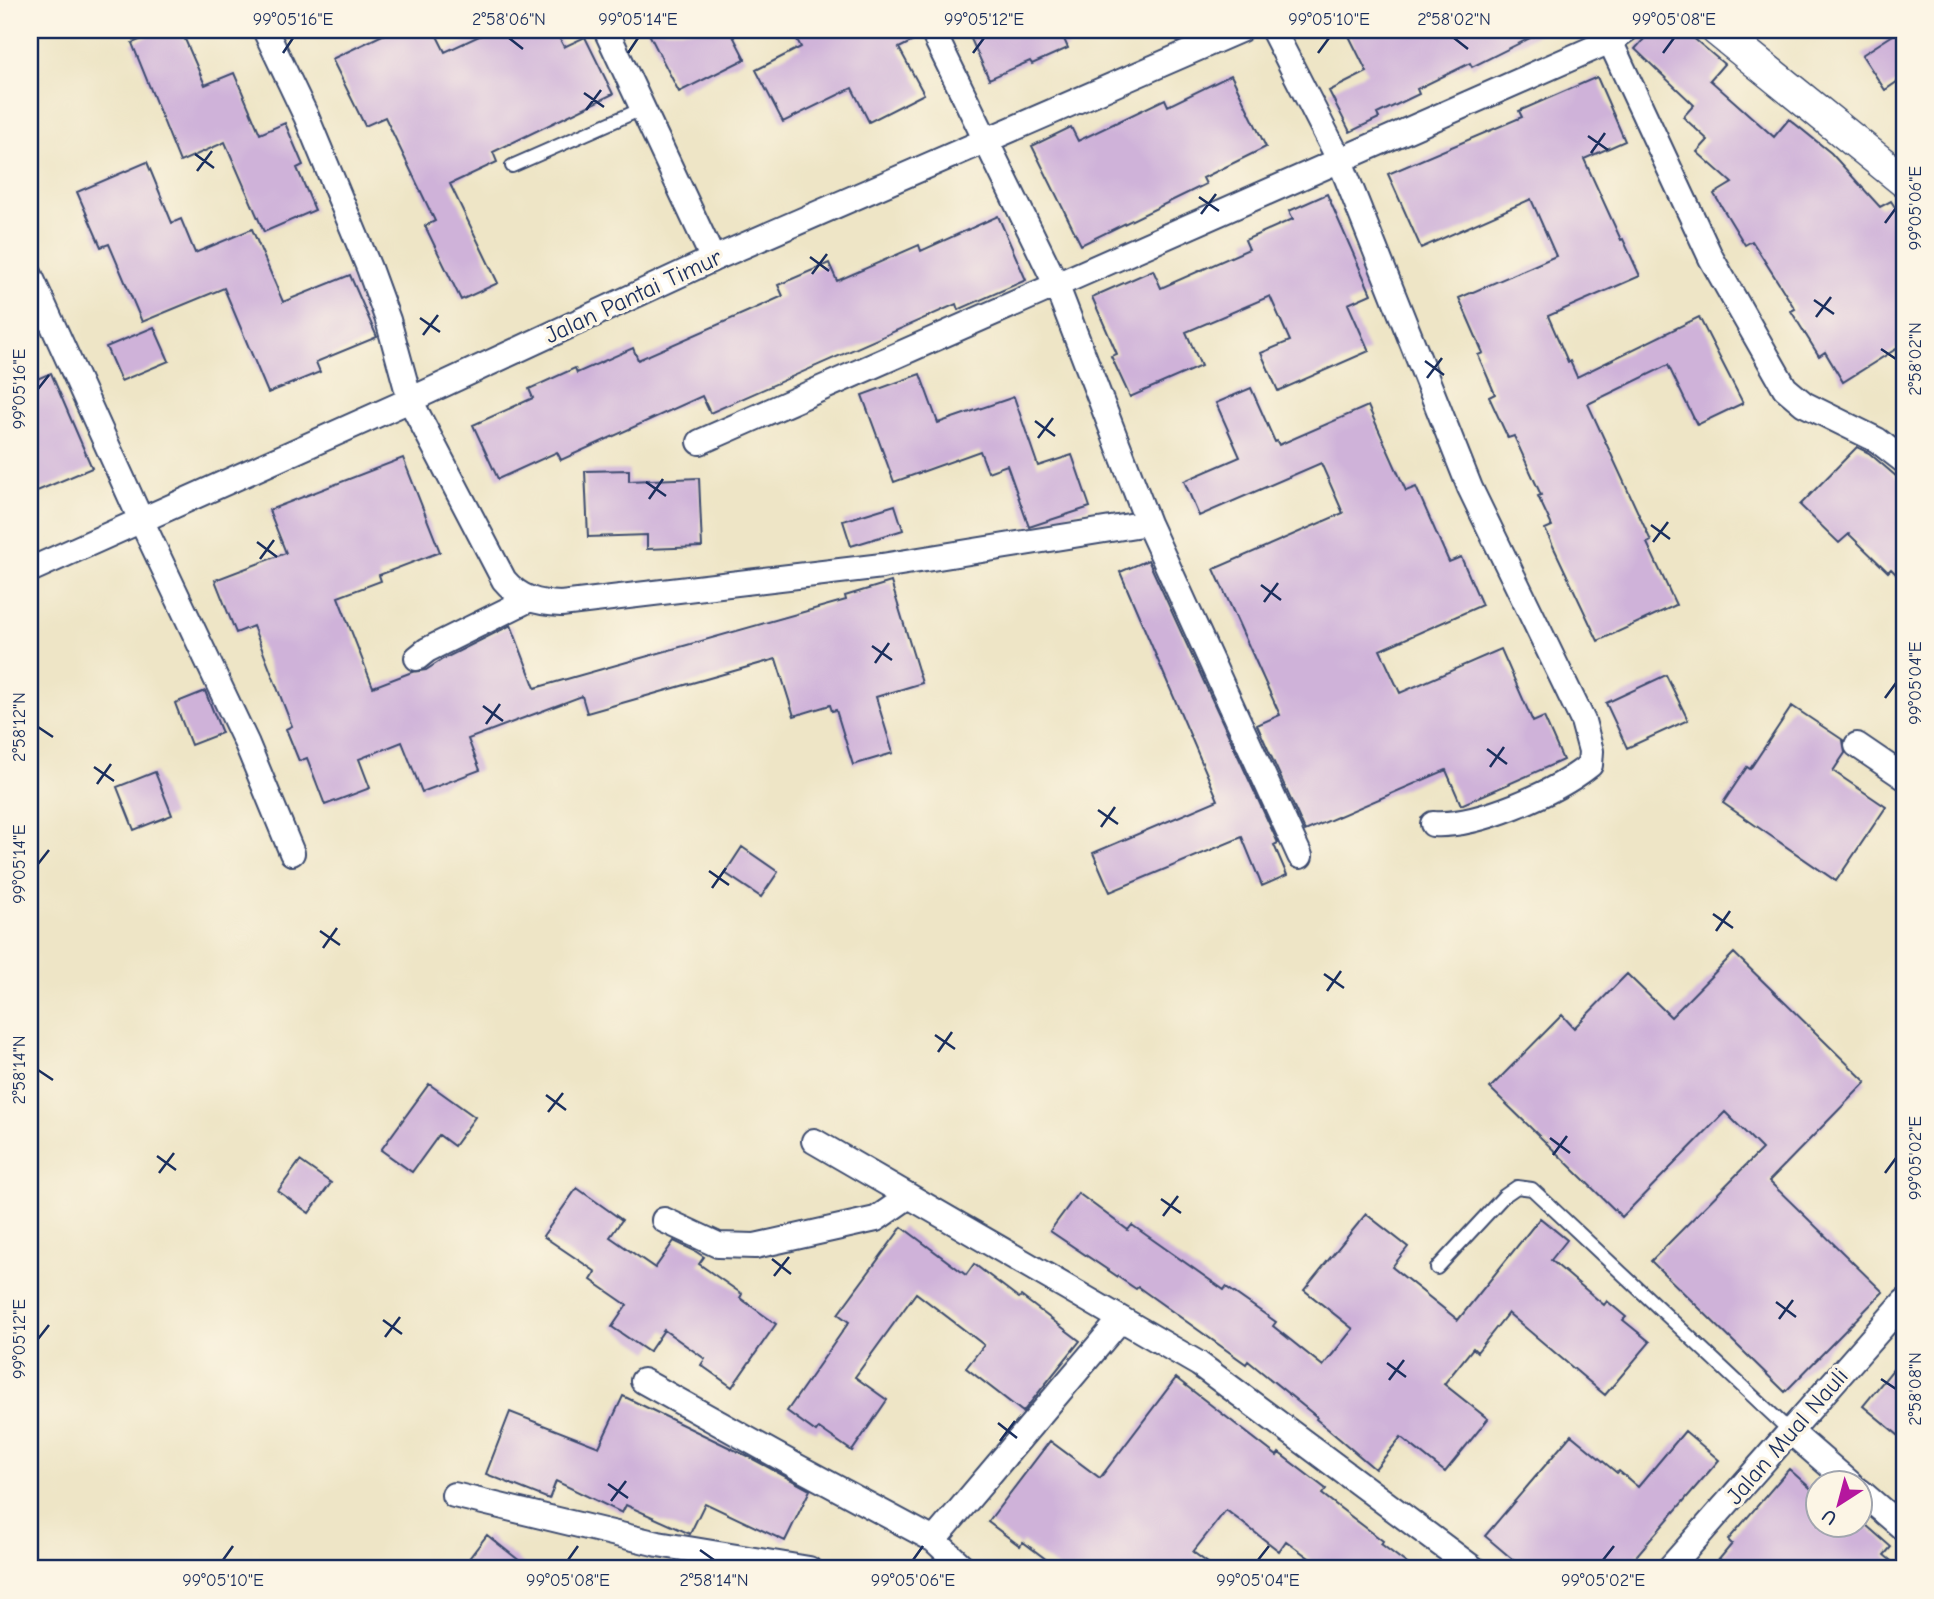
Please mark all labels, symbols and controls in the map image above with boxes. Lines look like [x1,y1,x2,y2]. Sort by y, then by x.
text: 99°05'16"E [253,9,333,30]
text: 2°58'06"N [472,9,546,30]
text: 99°05'14"E [598,9,678,30]
text: 99°05'12"E [944,9,1024,30]
text: 99°05'10"E [1288,9,1370,30]
text: 2°58'02"N [1417,9,1491,30]
text: 99°05'08"E [1632,9,1716,30]
text: 99°05'06"E [1905,166,1926,250]
street label: Jalan Pantai Timur [540,243,726,349]
text: 2°58'02"N [1905,322,1926,396]
text: 99°05'16"E [9,349,30,429]
text: 99°05'04"E [1905,641,1926,725]
text: 2°58'12"N [9,692,30,762]
text: 99°05'14"E [9,824,30,904]
text: 2°58'14"N [9,1035,30,1105]
text: 99°05'02"E [1905,1116,1926,1200]
text: 99°05'12"E [9,1299,30,1379]
text: 2°58'08"N [1905,1352,1926,1426]
street label: Jalan Mual Nauli [1720,1362,1854,1510]
north arrow [1804,1470,1874,1540]
text: U [1818,1504,1841,1530]
text: 99°05'10"E [182,1570,264,1591]
text: 99°05'08"E [526,1570,610,1591]
text: 2°58'14"N [679,1570,749,1591]
text: 99°05'06"E [871,1570,955,1591]
text: 99°05'04"E [1216,1570,1300,1591]
text: 99°05'02"E [1561,1570,1645,1591]

